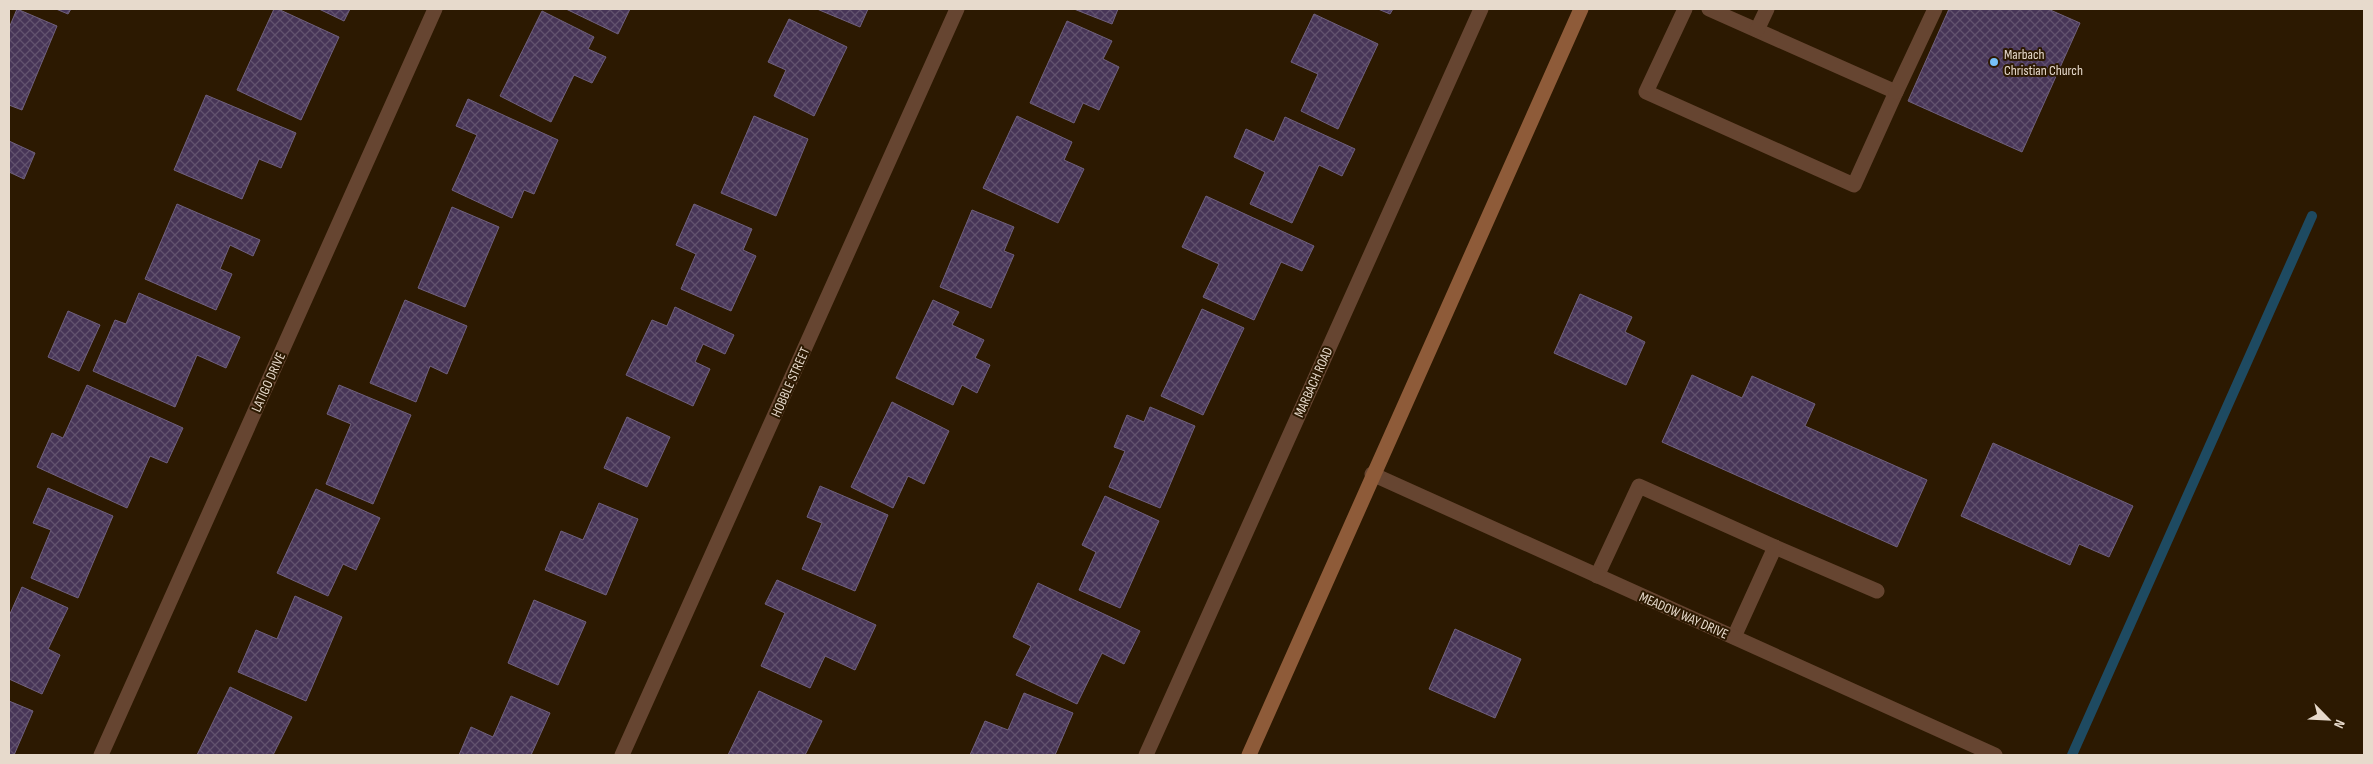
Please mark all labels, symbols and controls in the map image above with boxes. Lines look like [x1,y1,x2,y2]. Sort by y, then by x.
place label: Marbach Christian Church [2004,46,2083,79]
marker: Marbach Christian Church [1988,56,2000,68]
street label: HOBBLE STREET [767,344,814,420]
street label: MARBACH ROAD [1290,344,1337,420]
street label: LATIGO DRIVE [248,349,289,415]
street label: MEADOW WAY DRIVE [1637,588,1731,643]
north arrow [2303,694,2353,744]
text: N [2330,717,2349,731]

